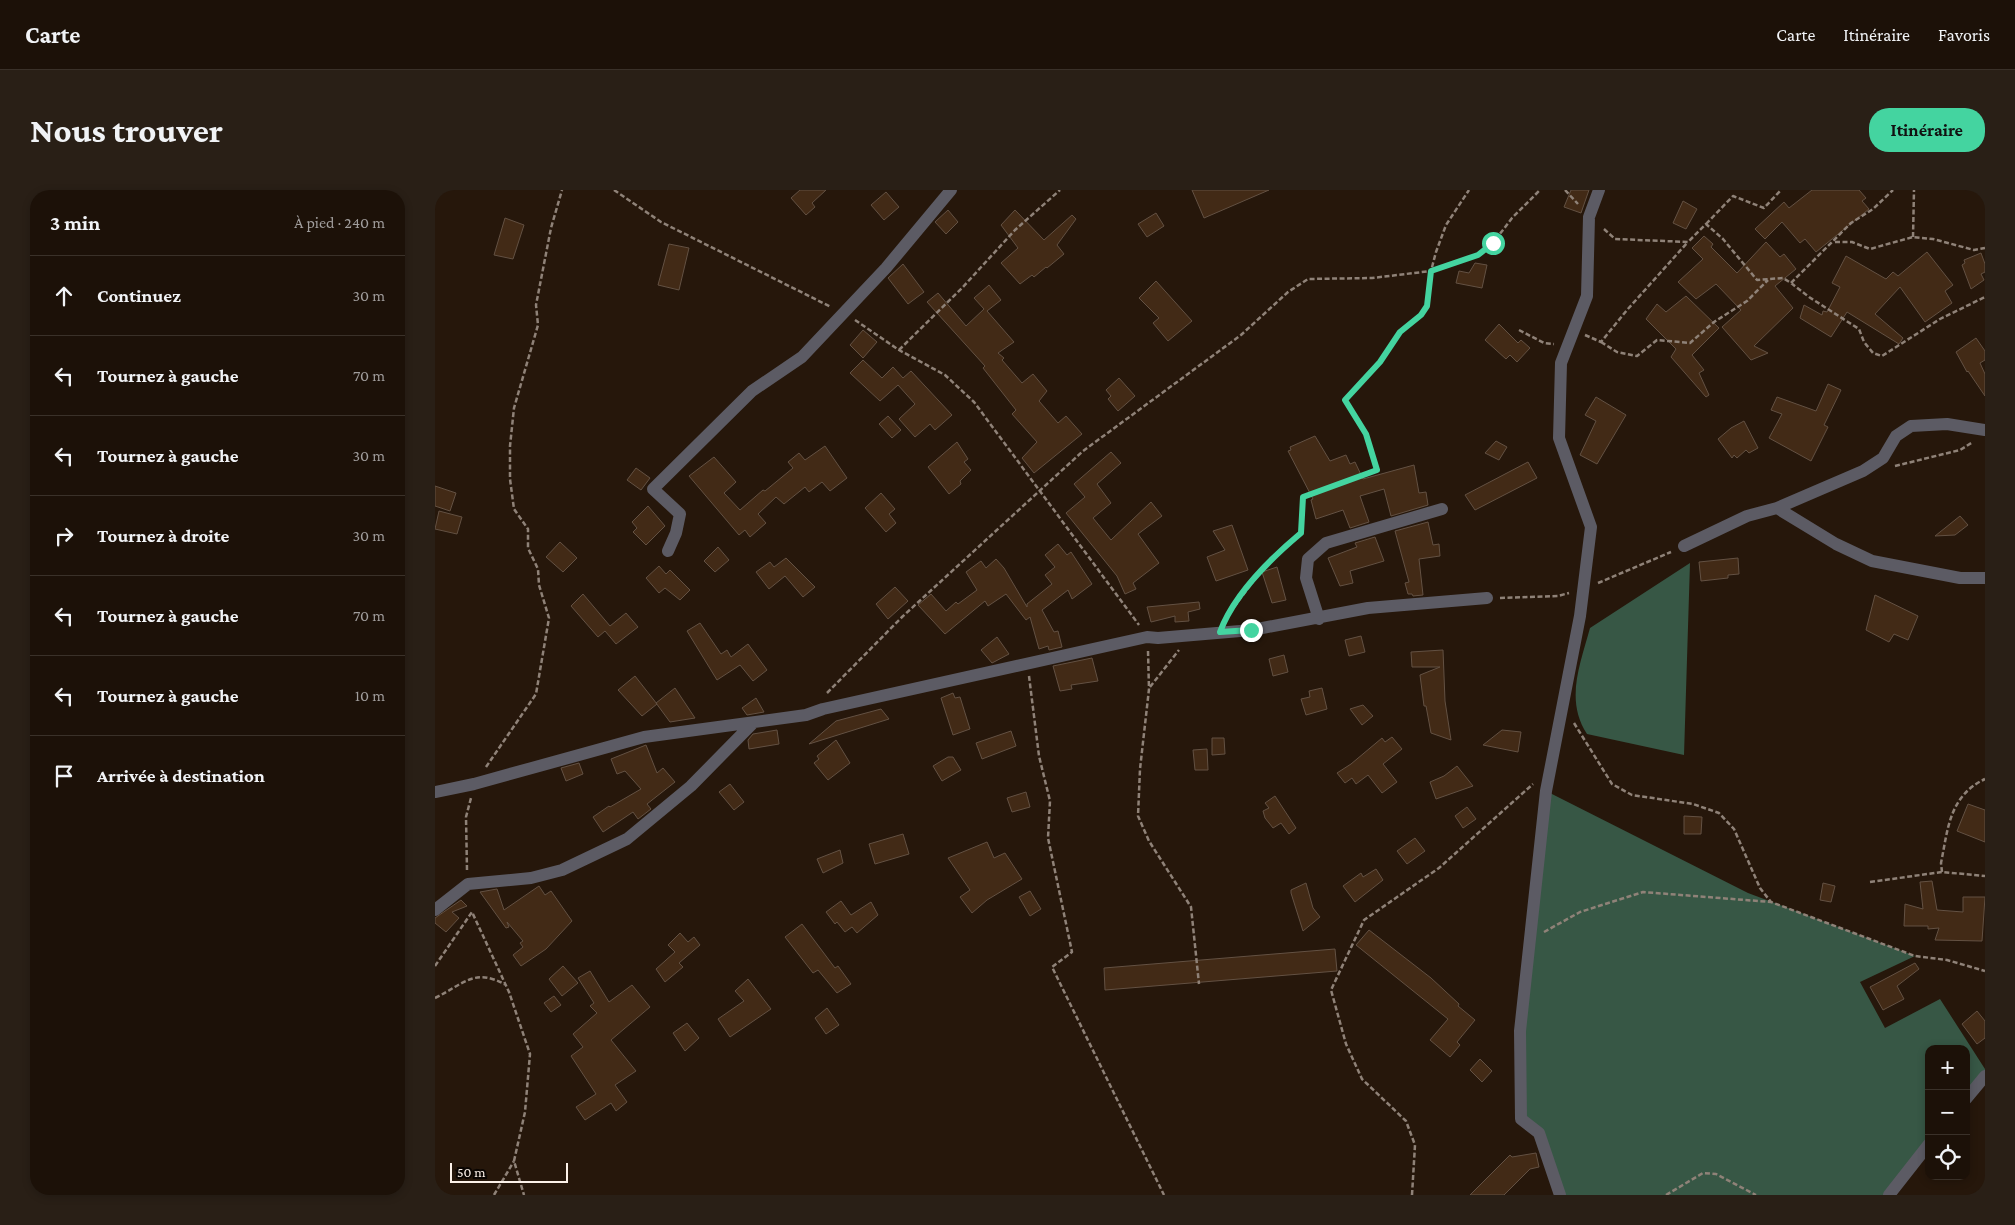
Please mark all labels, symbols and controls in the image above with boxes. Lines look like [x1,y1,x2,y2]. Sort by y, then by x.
text: Carte [25,21,80,48]
text: Carte [1776,25,1815,45]
text: Itinéraire [1843,25,1910,45]
text: Favoris [1938,25,1990,45]
button: Itinéraire [1869,108,1985,152]
text: Nous trouver [30,111,223,150]
text: 3 min [50,211,100,235]
text: À pied · 240 m [294,214,385,231]
route start [1482,232,1505,255]
icon: ahead [50,282,78,310]
text: Continuez [97,285,181,306]
text: 30 m [353,287,385,304]
icon: left [50,362,78,390]
text: Tournez à gauche [97,365,239,386]
text: 70 m [353,367,385,384]
icon: left [50,442,78,470]
text: Tournez à gauche [97,445,239,466]
text: 30 m [353,447,385,464]
icon: right [50,522,78,550]
text: Tournez à droite [97,525,229,546]
text: 30 m [353,527,385,544]
icon: left [50,602,78,630]
text: Tournez à gauche [97,605,239,626]
text: 70 m [353,607,385,624]
route end [1240,619,1263,642]
icon: left [50,682,78,710]
text: Tournez à gauche [97,685,239,706]
text: 10 m [355,687,385,704]
icon: arrive [50,762,78,790]
text: Arrivée à destination [97,765,265,786]
map controls [1925,1045,1970,1180]
button: + [1925,1045,1970,1090]
button: − [1925,1090,1970,1135]
button: locate [1925,1135,1970,1180]
scale bar [450,1160,567,1183]
text: 50 m [457,1164,485,1180]

